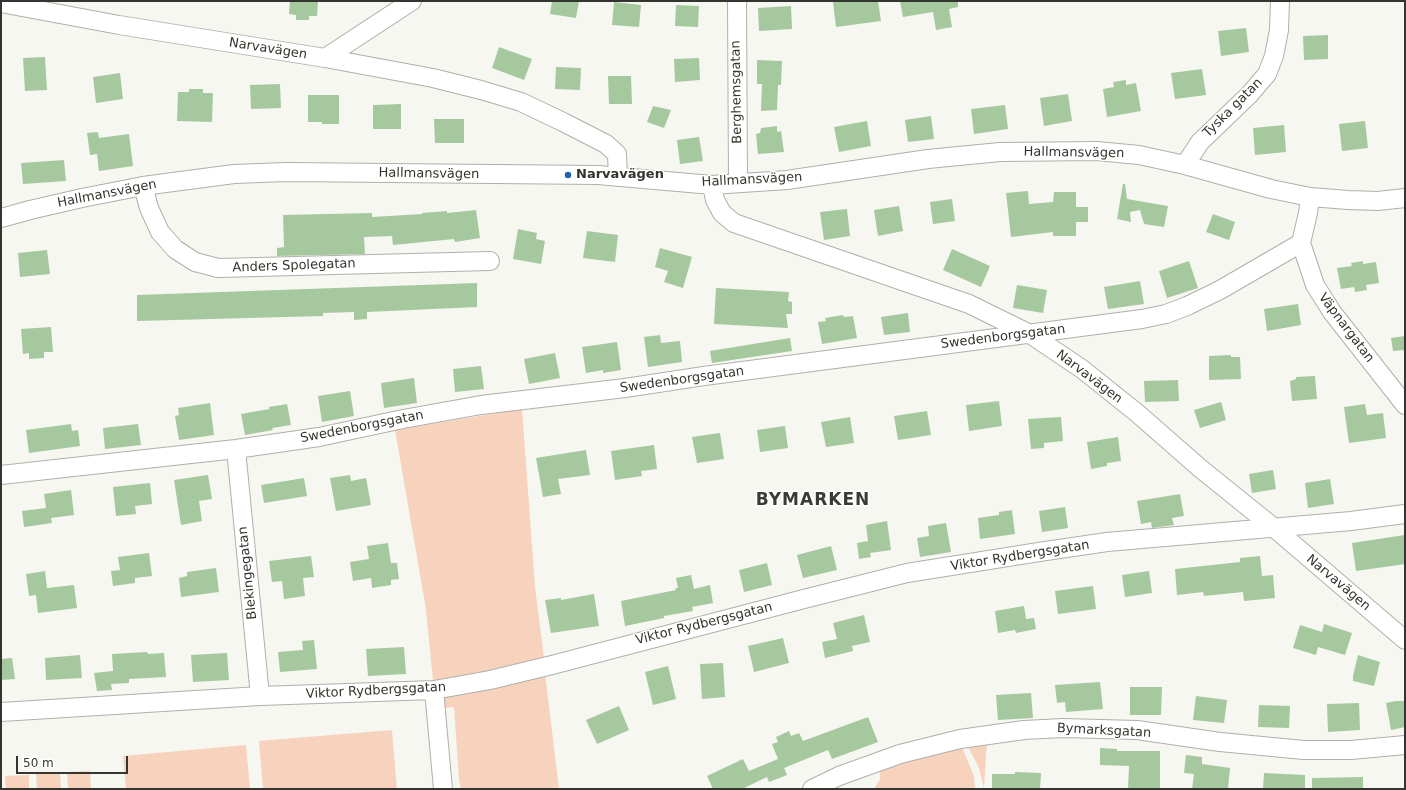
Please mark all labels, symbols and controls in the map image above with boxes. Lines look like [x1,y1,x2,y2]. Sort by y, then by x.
street label: Narvavägen [228,35,308,63]
street label: Berghemsgatan [728,40,746,144]
street label: Tyska gatan [1200,75,1266,141]
street label: Hallmansvägen [1023,144,1125,162]
street label: Hallmansvägen [378,165,480,183]
place label: Narvavägen [576,167,664,183]
marker: Narvavägen [563,170,573,180]
street label: Hallmansvägen [701,170,803,190]
street label: Hallmansvägen [56,177,158,211]
street label: Anders Spolegatan [232,256,356,276]
street label: Väpnargatan [1315,290,1377,366]
street label: Swedenborgsgatan [940,322,1066,352]
street label: Narvavägen [1053,347,1125,407]
street label: Swedenborgsgatan [619,364,745,396]
street label: Swedenborgsgatan [299,407,425,447]
district label: BYMARKEN [756,491,870,511]
street label: Blekingegatan [235,526,261,620]
street label: Viktor Rydbergsgatan [949,537,1091,575]
street label: Narvavägen [1303,552,1373,614]
street label: Viktor Rydbergsgatan [634,599,774,649]
street label: Viktor Rydbergsgatan [305,680,447,702]
street label: Bymarksgatan [1056,721,1152,741]
scale bar [18,748,130,774]
text: 50 m [23,756,54,770]

